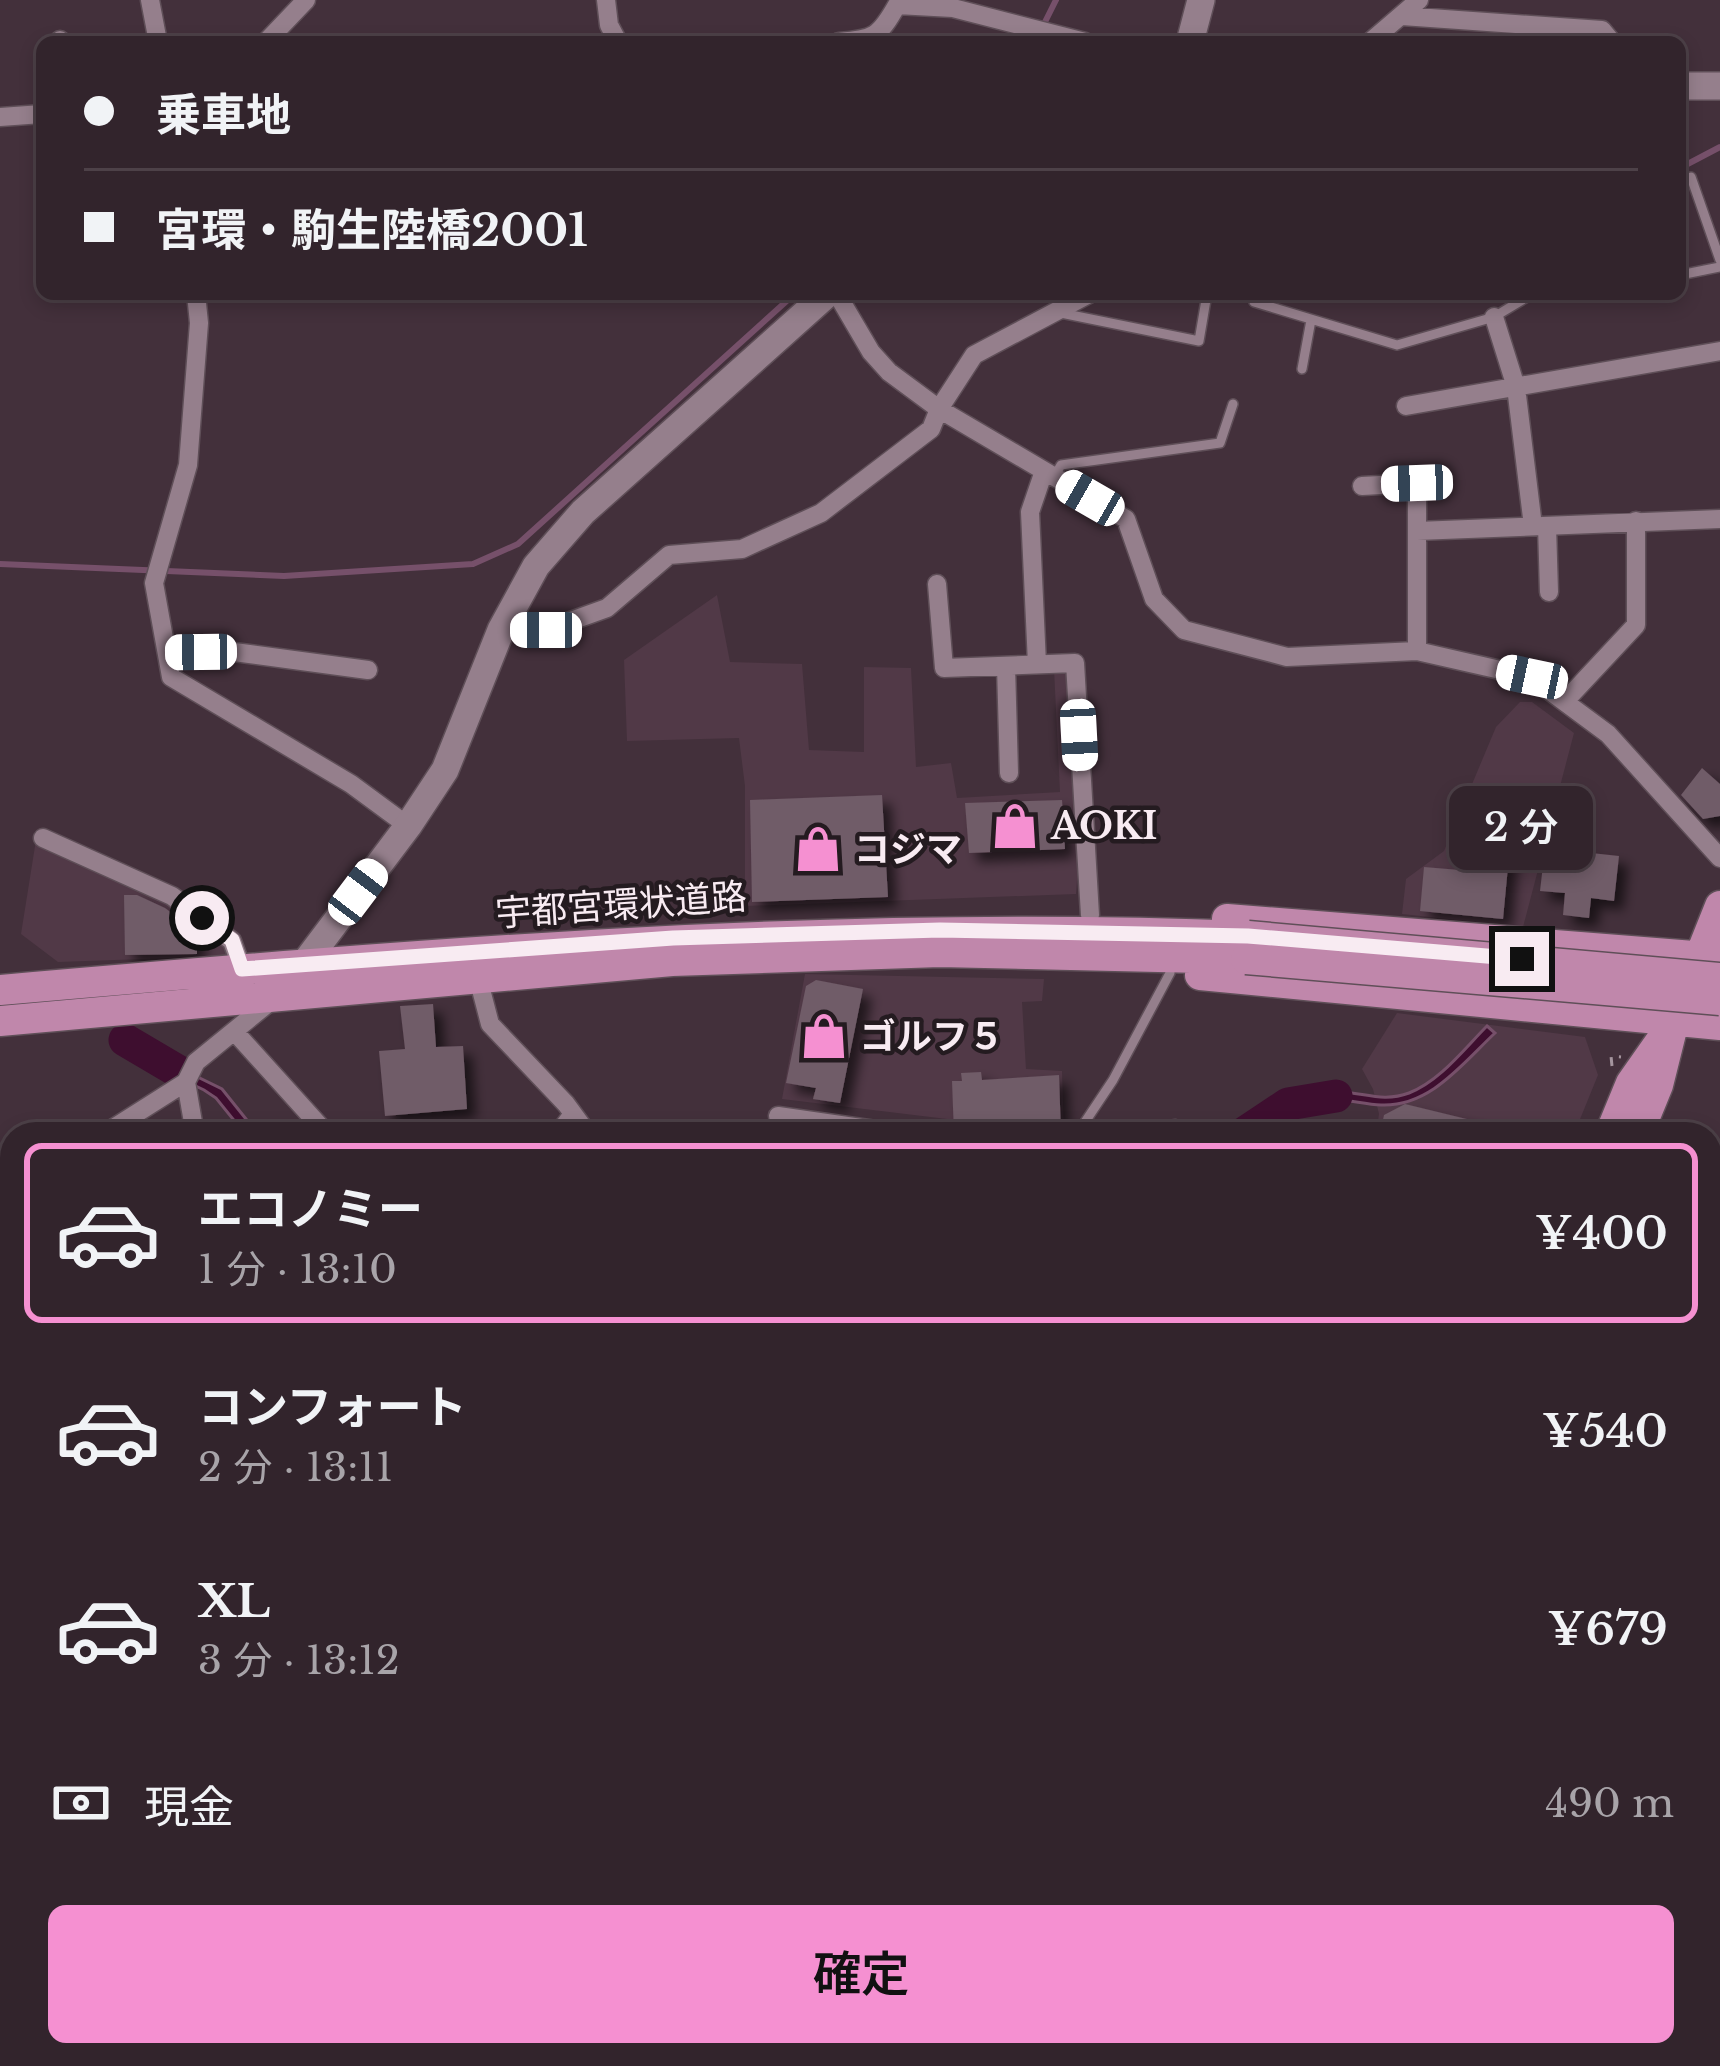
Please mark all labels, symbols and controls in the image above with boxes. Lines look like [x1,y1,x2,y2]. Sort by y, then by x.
text: 乗車地 [156,87,291,143]
text: 宮環・駒生陸橋2001 [156,202,588,258]
car [1050,464,1130,532]
car [1380,464,1454,502]
car [510,612,582,648]
car [165,633,237,671]
car [1493,652,1571,702]
car [1059,698,1099,772]
callout: 2 分 [1450,785,1594,869]
shop icon: AOKI [990,801,1040,851]
text: 2 分 [1484,803,1558,852]
place label: AOKI [1050,804,1158,849]
shop icon: コジマ [793,824,843,874]
place label: コジマ [854,827,962,872]
car [322,852,394,932]
street label: 宇都宮環状道路 [494,874,748,936]
route start [175,891,229,945]
route end [1495,932,1549,986]
shop icon: ゴルフ５ [799,1011,849,1061]
place label: ゴルフ５ [860,1014,1004,1059]
icon: car [54,1179,162,1287]
text: エコノミー [198,1181,423,1237]
text: ¥400 [1535,1205,1668,1261]
text: 1 分 · 13:10 [198,1245,397,1294]
icon: car [54,1377,162,1485]
text: コンフォート [198,1379,467,1435]
text: ¥540 [1542,1403,1668,1459]
text: 2 分 · 13:11 [198,1443,393,1492]
text: XL [198,1573,270,1629]
icon: car [54,1575,162,1683]
text: ¥679 [1548,1601,1668,1657]
text: 3 分 · 13:12 [198,1636,400,1685]
icon: cash [48,1770,114,1836]
text: 現金 [144,1779,234,1835]
text: 490 m [1545,1779,1674,1828]
button: 確定 [48,1905,1674,2043]

